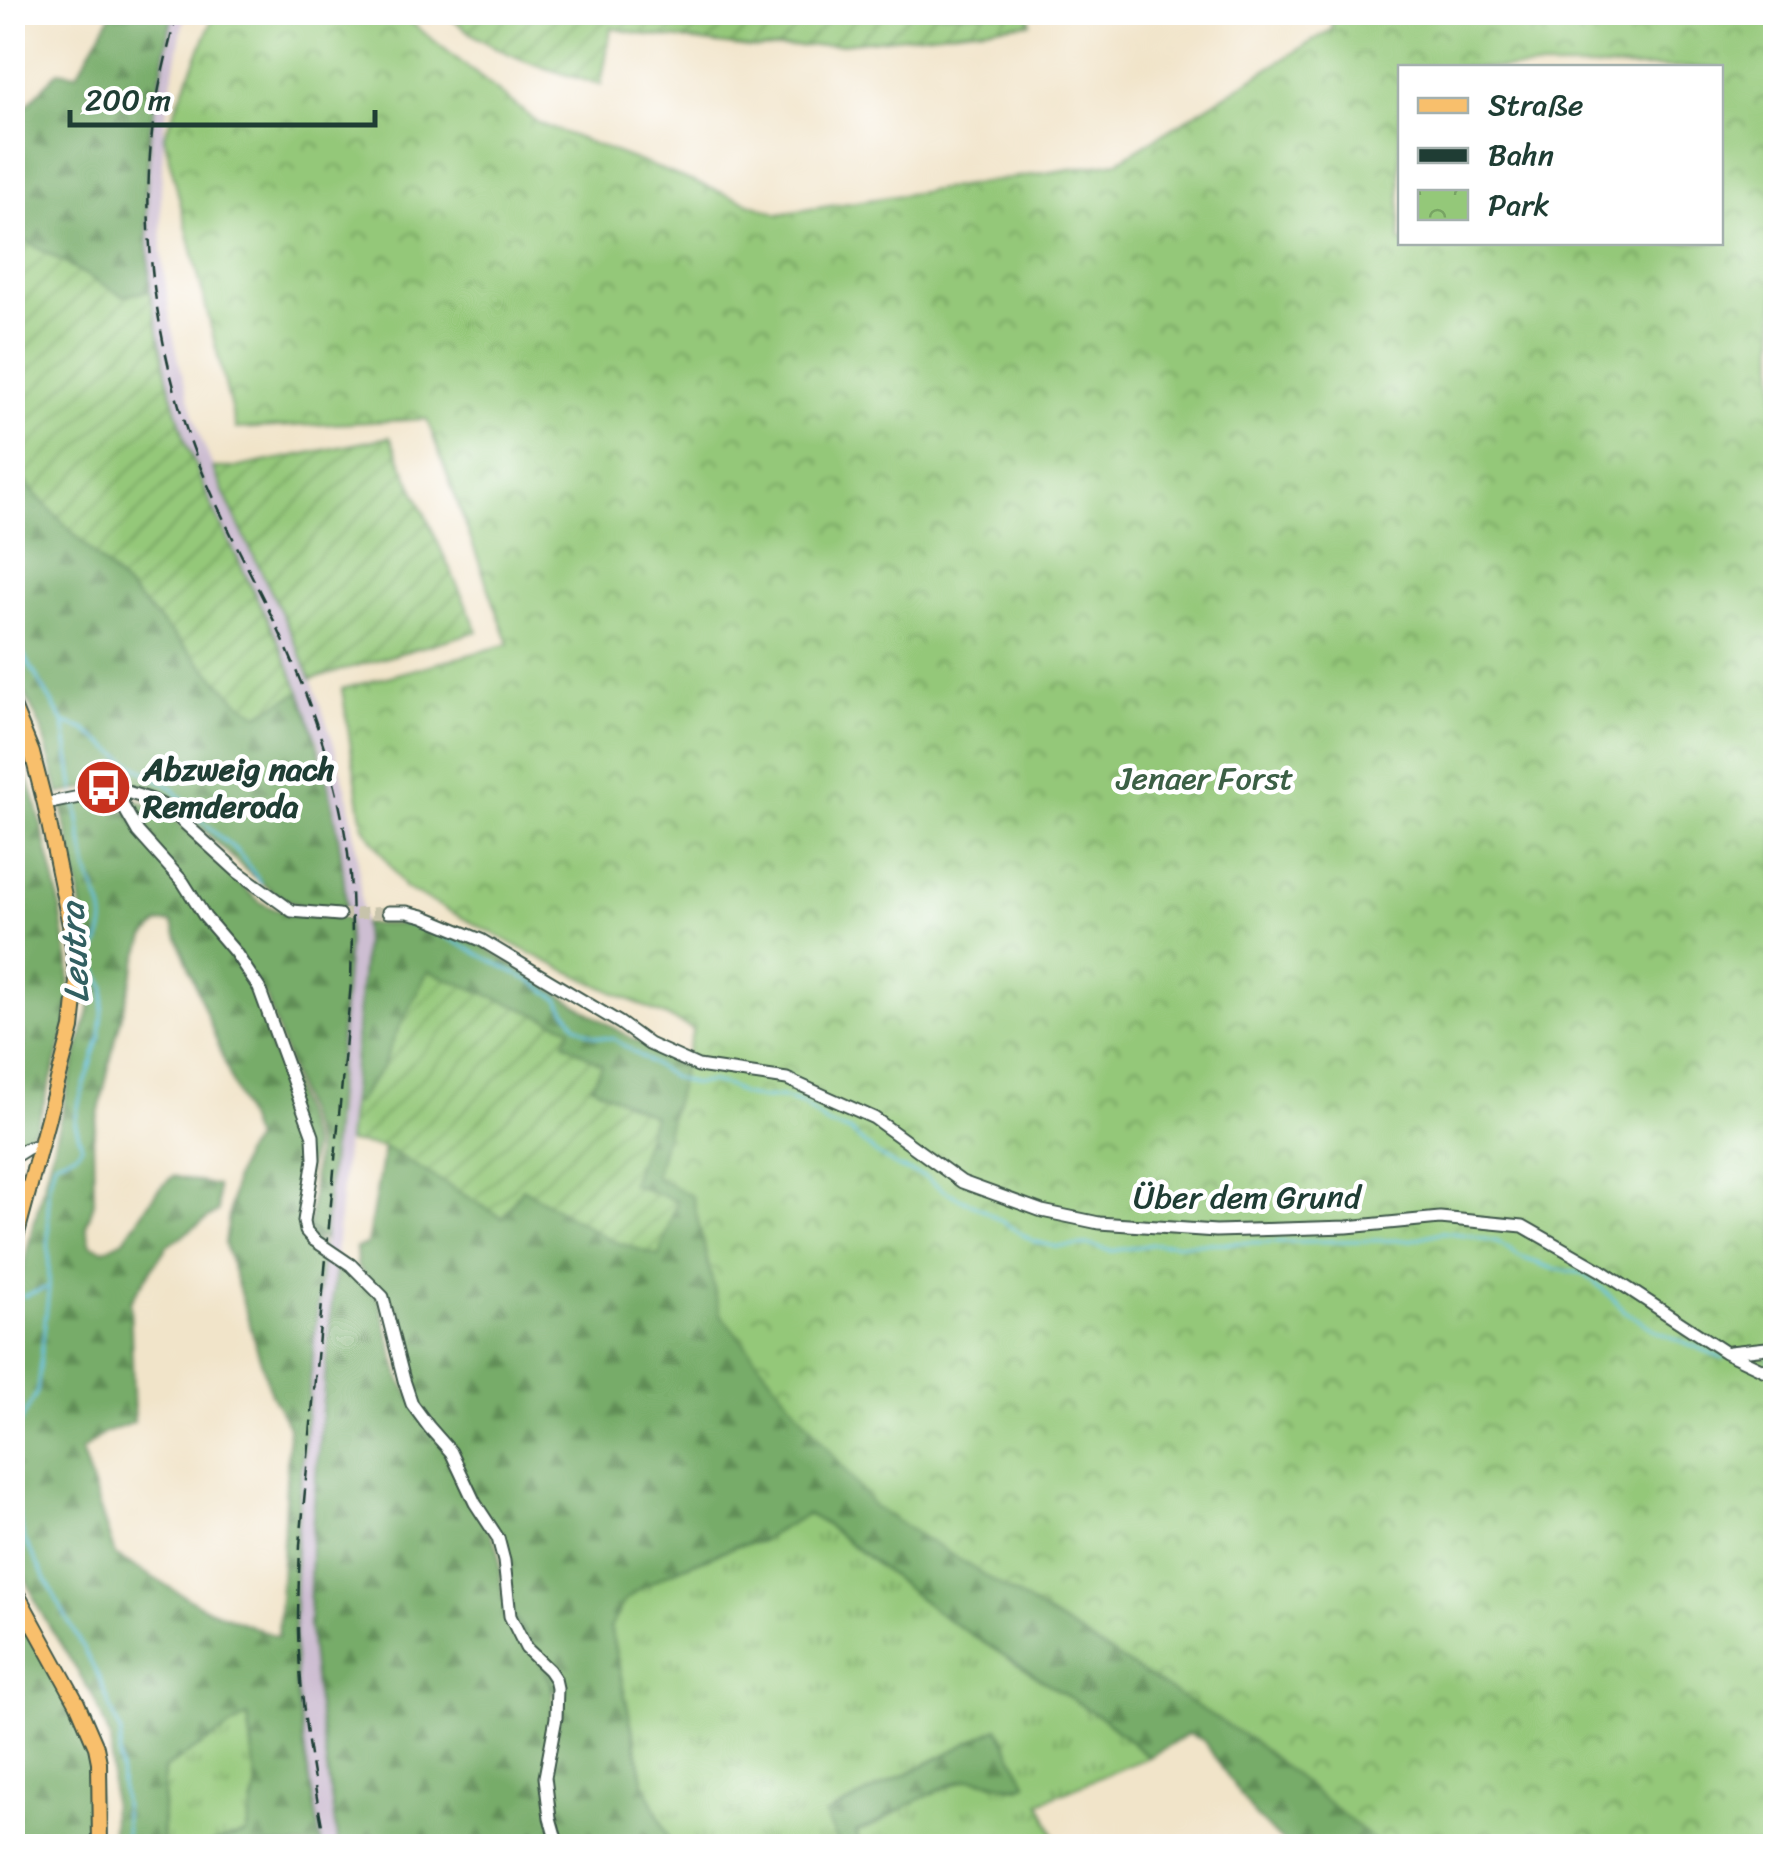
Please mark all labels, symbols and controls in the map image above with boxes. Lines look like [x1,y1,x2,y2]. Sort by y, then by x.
scale bar [70,65,375,127]
legend [1398,65,1723,245]
text: 200 m [85,73,171,127]
text: Straße [1488,78,1583,132]
text: Bahn [1488,128,1554,182]
text: Park [1488,178,1550,232]
place label: Abzweig nach Remderoda [141,741,335,835]
park label: Jenaer Forst [1115,750,1294,807]
bus stop icon: Abzweig nach Remderoda [74,757,134,817]
water label: Leutra [40,898,108,1005]
street label: Über dem Grund [1133,1169,1363,1226]

